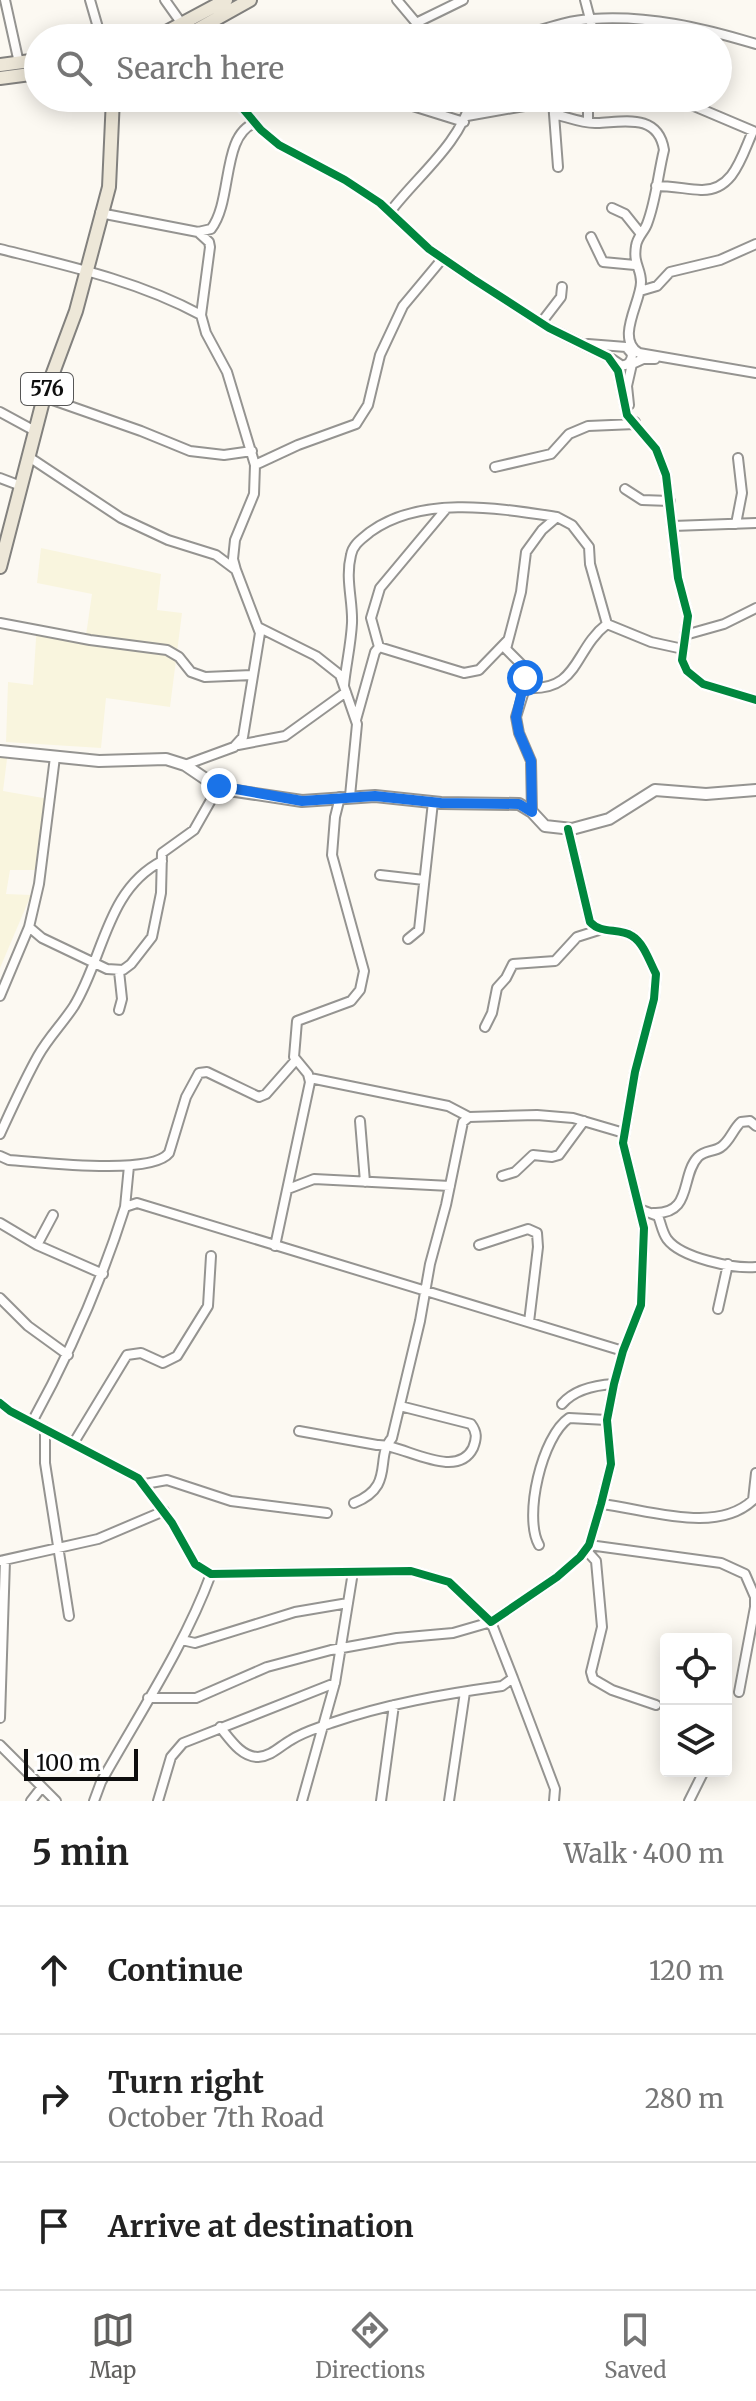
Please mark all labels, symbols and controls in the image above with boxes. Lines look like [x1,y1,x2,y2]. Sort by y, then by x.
search box [24,24,732,112]
icon: search [52,46,96,90]
text: Search here [116,49,284,87]
road number: 576 [21,373,73,405]
route start [507,660,543,696]
route end [201,768,237,804]
map controls [660,1633,732,1777]
button: locate [660,1633,732,1705]
button: layers [660,1705,732,1777]
scale bar [24,1745,138,1781]
text: 100 m [36,1749,101,1777]
text: 5 min [32,1832,129,1874]
text: Walk · 400 m [564,1837,724,1870]
icon: ahead [32,1948,76,1992]
text: Continue [108,1951,243,1989]
text: 120 m [649,1954,724,1987]
text: Turn right [108,2063,264,2101]
icon: right [32,2076,76,2120]
text: 280 m [645,2082,724,2115]
text: October 7th Road [108,2101,324,2134]
icon: arrive [32,2204,76,2248]
text: Arrive at destination [108,2207,414,2245]
tab: Map [89,2308,136,2384]
tab: Directions [315,2308,425,2384]
tab: Saved [604,2308,667,2384]

